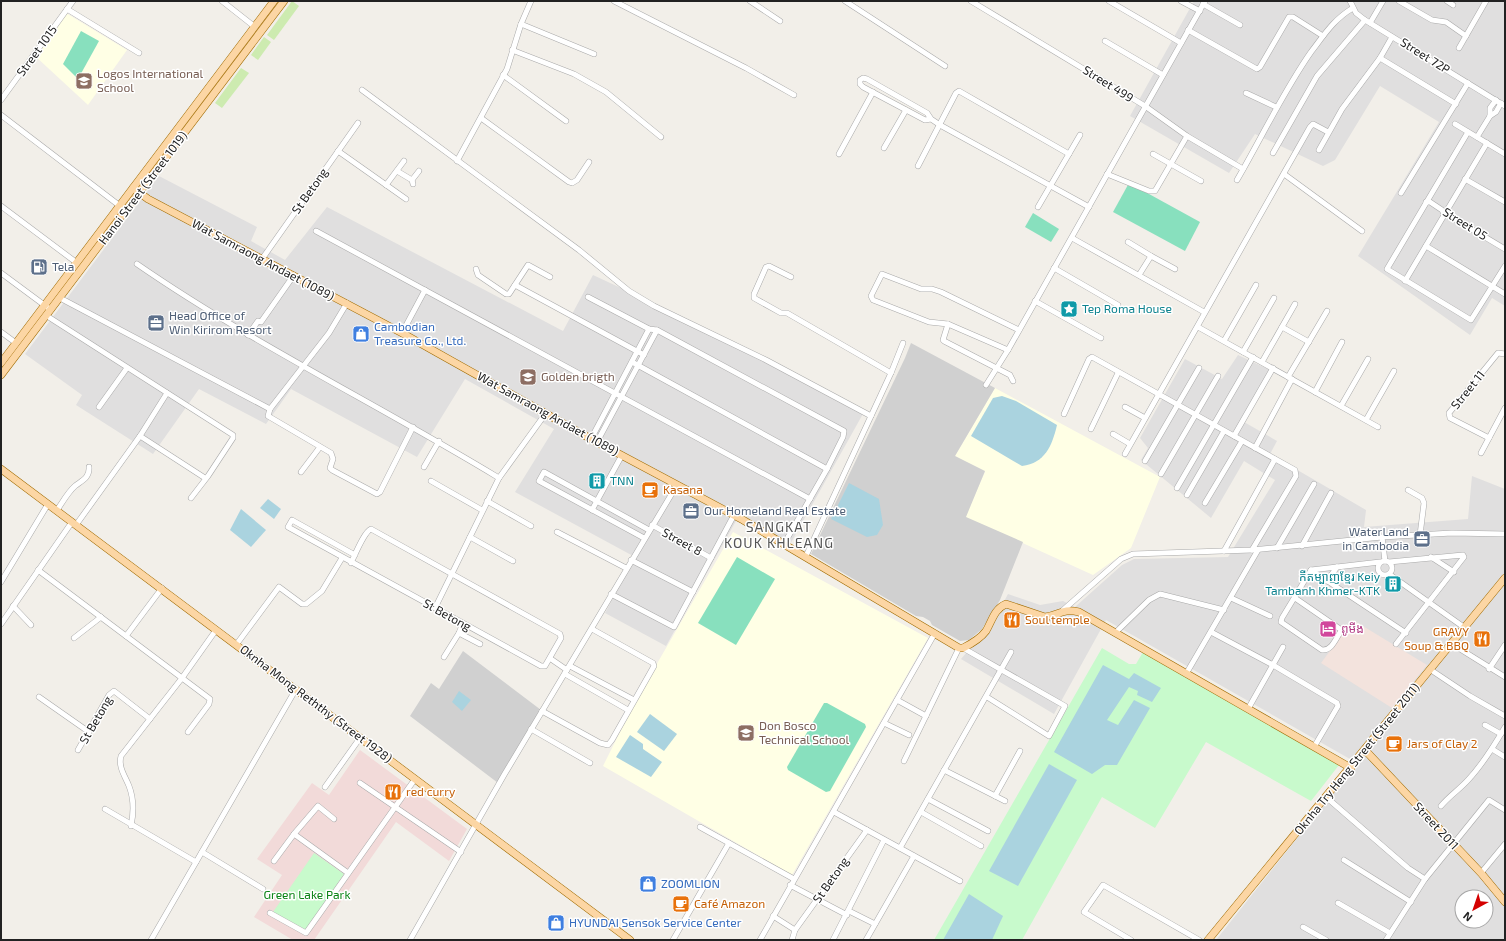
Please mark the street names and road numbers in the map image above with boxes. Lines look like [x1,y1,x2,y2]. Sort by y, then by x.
street label: Street 1015 [13,22,59,78]
street label: Street 72P [1398,34,1453,76]
street label: Street 499 [1081,62,1137,104]
street label: Hanoi Street (Street 1019) [95,128,189,247]
street label: St Betong [288,165,330,216]
street label: Street 05 [1441,204,1490,242]
street label: Wat Samraong Andaet (1089) [190,215,337,303]
street label: Street 11 [1447,367,1487,411]
street label: Wat Samraong Andaet (1089) [475,368,622,458]
street label: Street 8 [660,525,705,558]
street label: St Betong [421,595,474,633]
street label: Oknha Mong Reththy (Street 1928) [238,641,395,765]
street label: Oknha Try Heng Street (Street 2011) [1291,680,1422,837]
street label: St Betong [76,693,115,746]
street label: Street 2011 [1411,799,1462,852]
street label: St Betong [809,854,851,905]

